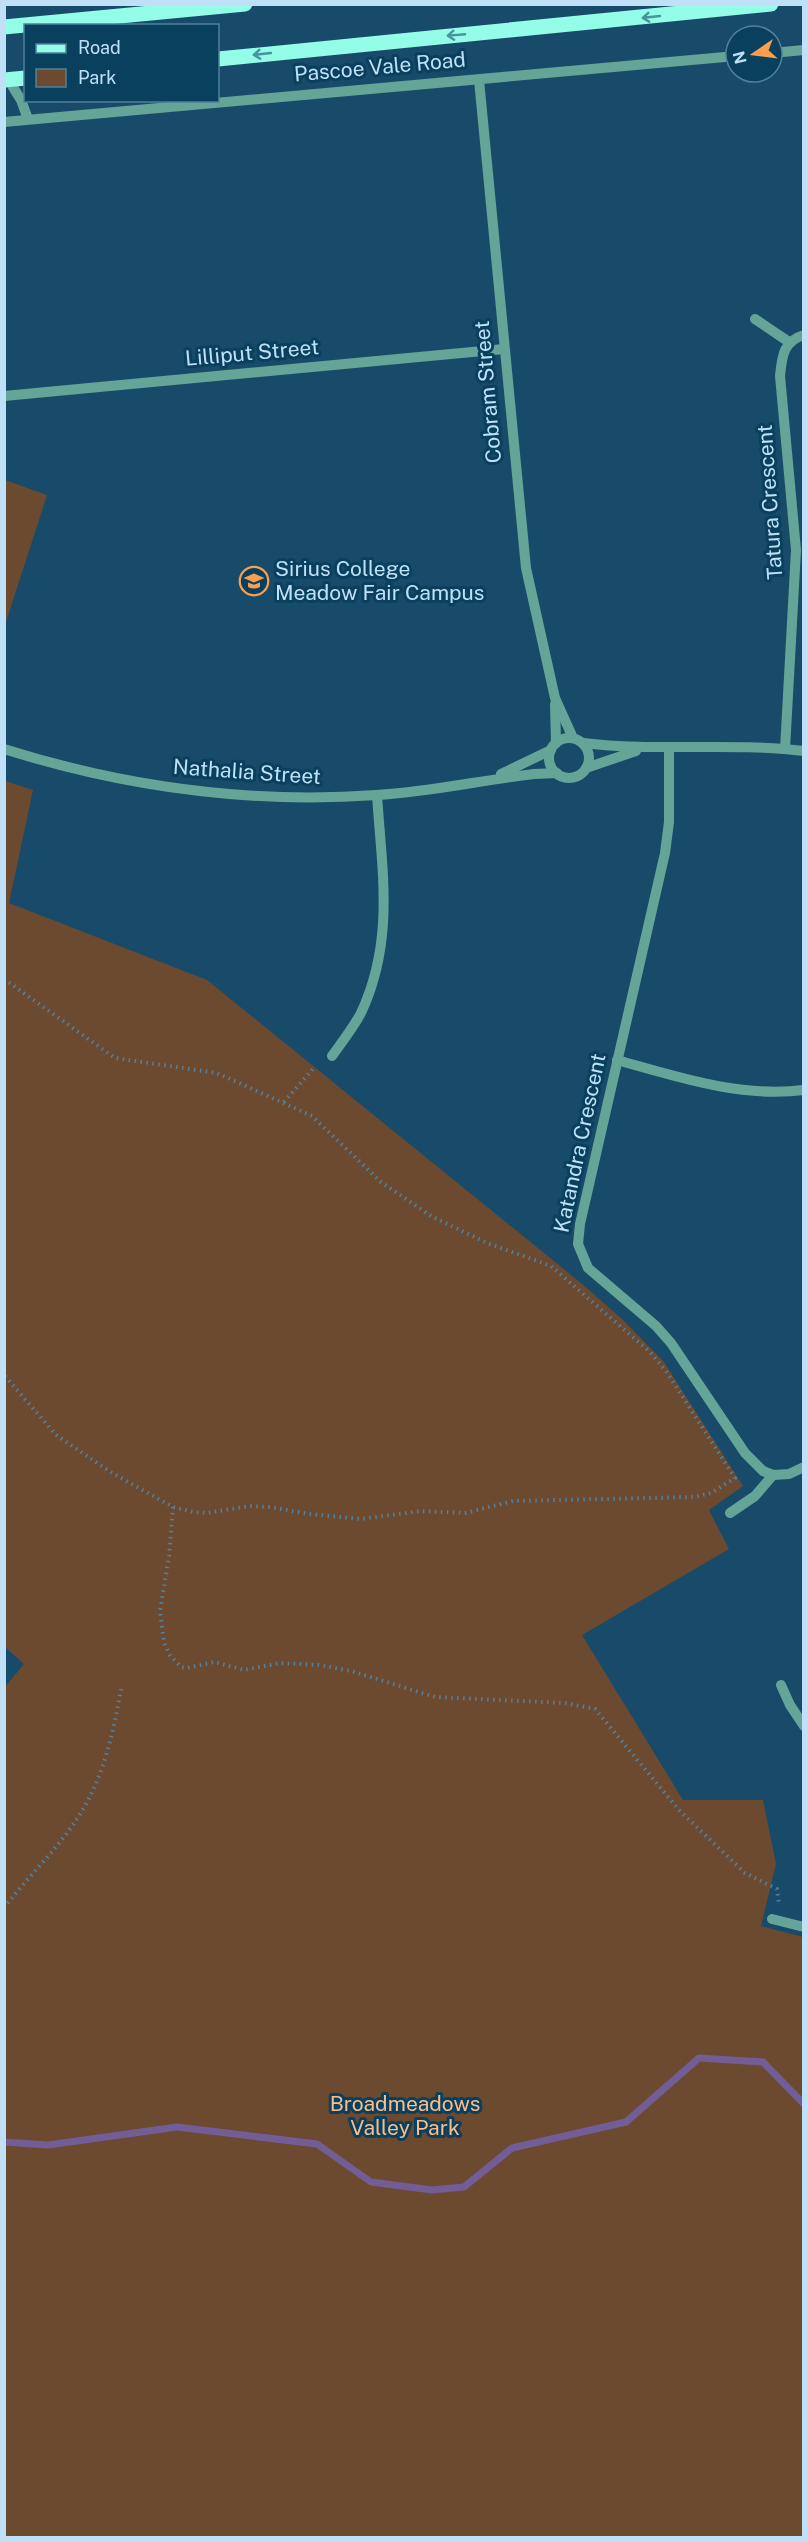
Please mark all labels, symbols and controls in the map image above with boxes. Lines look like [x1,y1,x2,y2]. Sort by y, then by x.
one-way arrow [641,12,661,23]
legend [24,24,219,102]
north arrow [724,24,784,84]
one-way arrow [447,30,467,41]
text: Road [78,37,121,58]
street label: Pascoe Vale Road [293,47,467,86]
one-way arrow [253,49,273,60]
text: N [729,49,751,66]
text: Park [78,67,116,88]
street label: Cobram Street [469,320,506,464]
street label: Lilliput Street [184,334,320,371]
street label: Tatura Crescent [752,424,787,580]
place label: Sirius College Meadow Fair Campus [275,556,484,605]
school or university icon: Sirius College Meadow Fair Campus [238,565,270,597]
street label: Nathalia Street [172,754,322,789]
street label: Katandra Crescent [548,1051,611,1235]
park label: Broadmeadows Valley Park [330,2091,480,2140]

